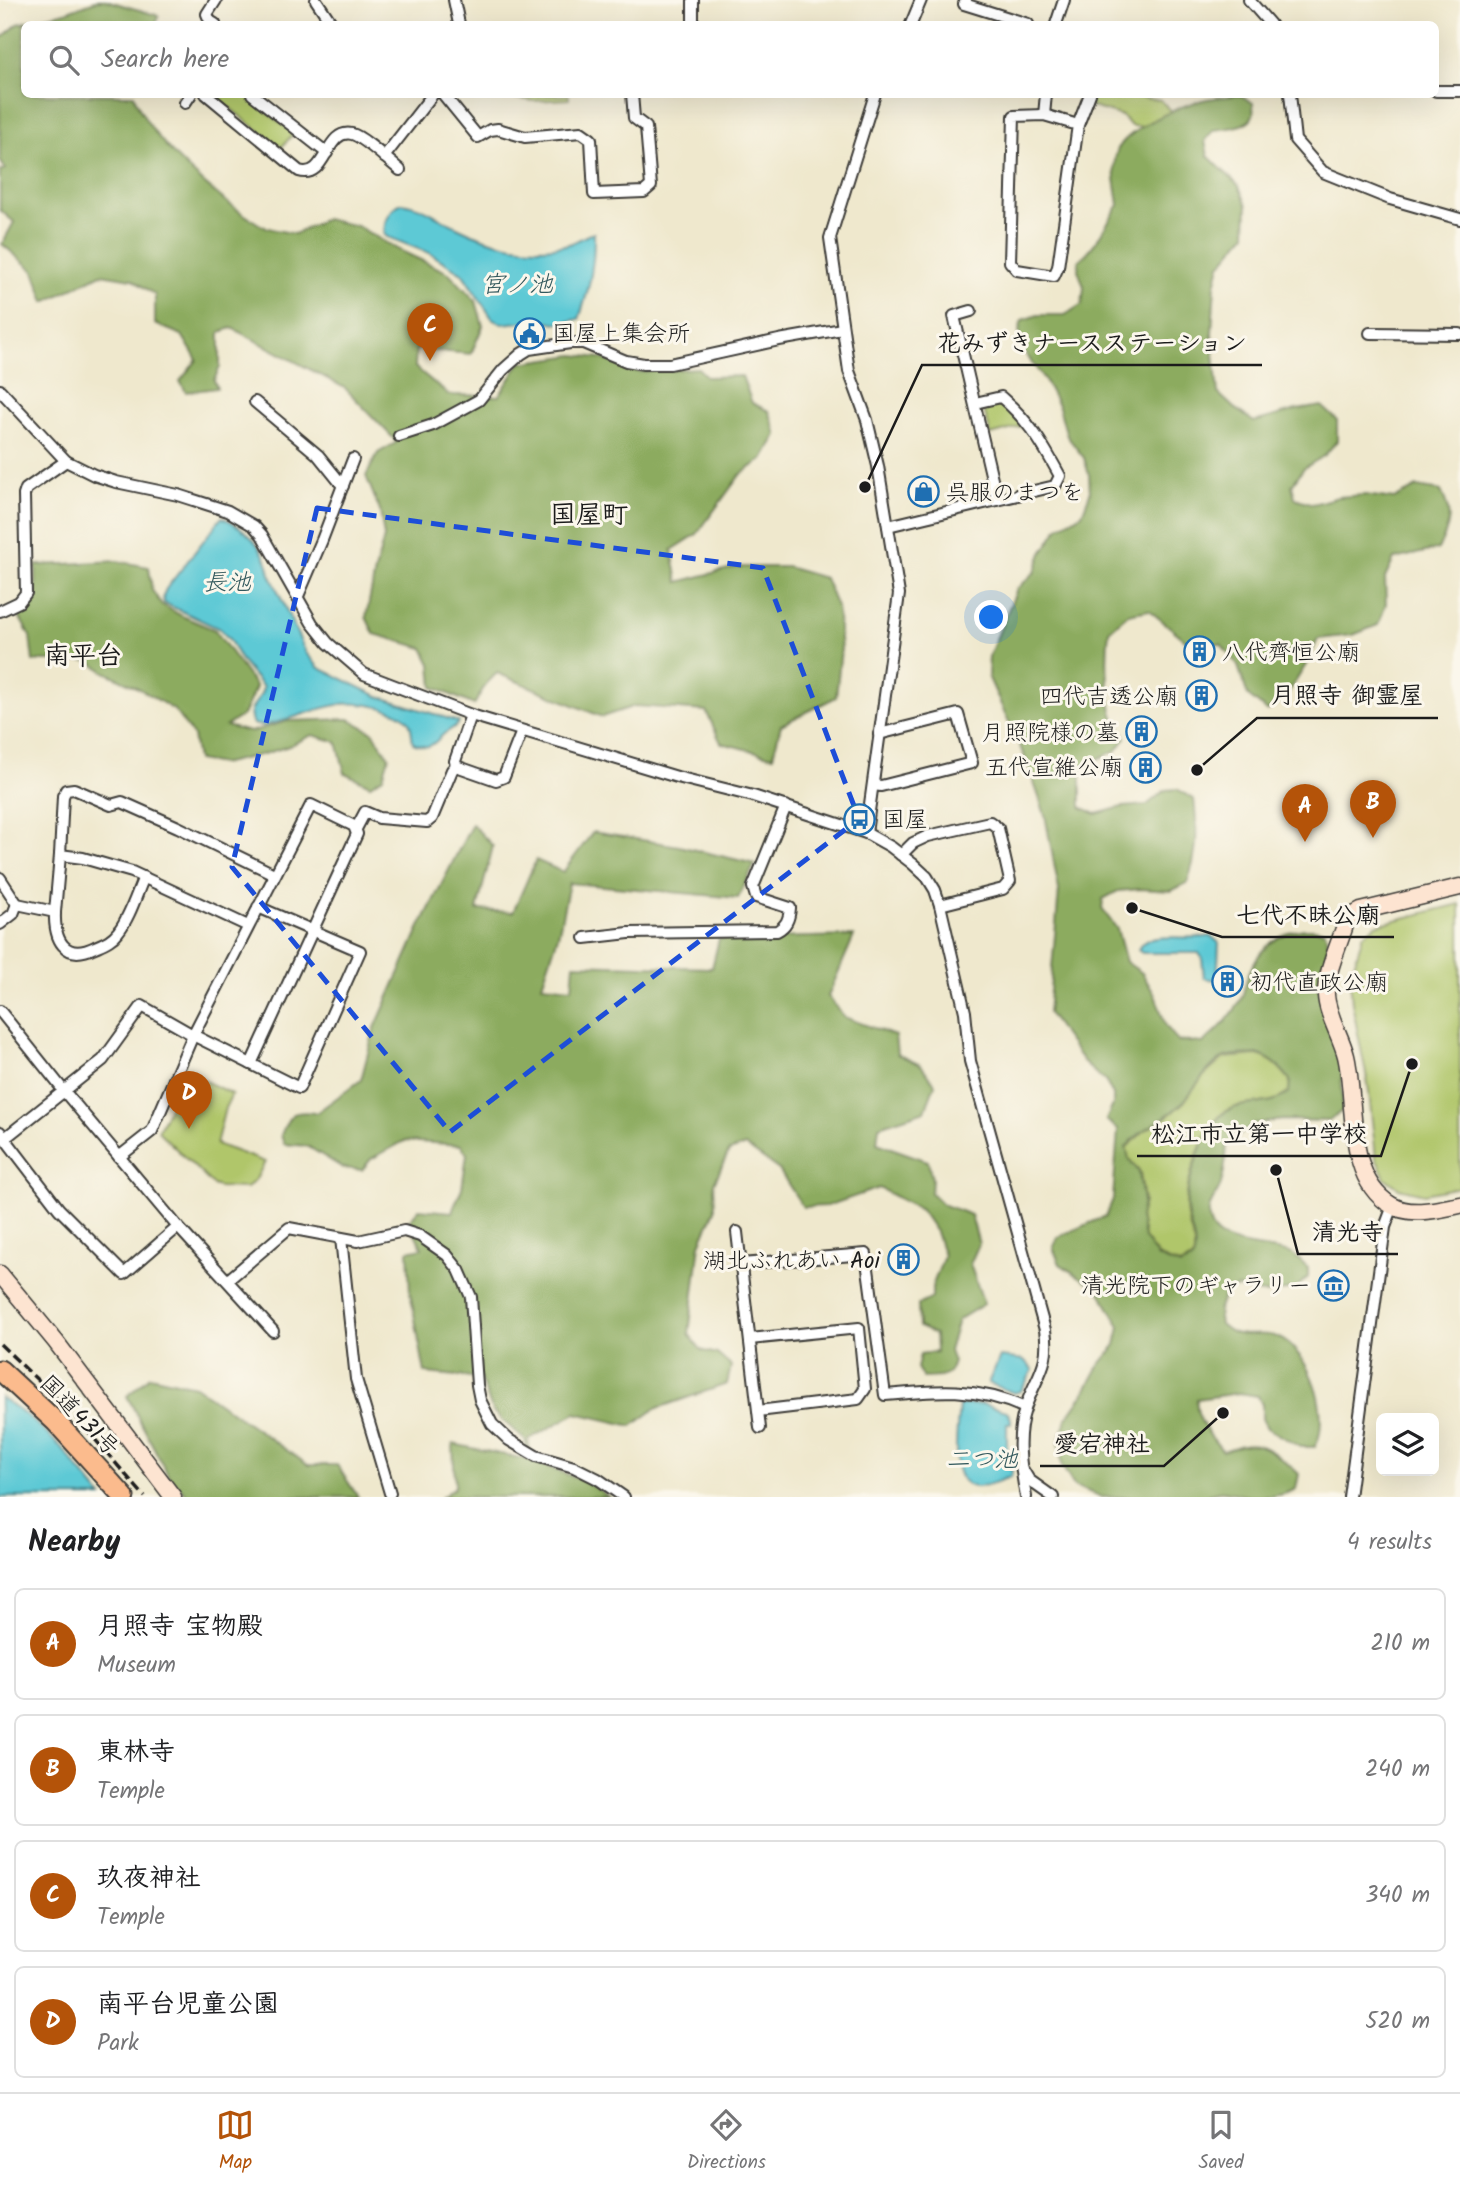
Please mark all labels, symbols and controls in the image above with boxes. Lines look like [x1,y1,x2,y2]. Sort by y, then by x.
search box [21,21,1439,98]
text: Search here [101,39,229,81]
icon: search [45,41,83,79]
water label: 宮ノ池 [481,266,554,305]
pin: C [407,303,453,361]
public building icon: 国屋上集会所 [512,316,546,350]
place label: 国屋上集会所 [552,317,690,353]
callout: 花みずきナースステーション [922,320,1262,365]
text: 花みずきナースステーション [937,325,1247,364]
shop icon: 呉服のまつを [906,475,940,509]
place label: 呉服のまつを [946,476,1084,512]
district label: 国屋町 [550,495,628,537]
water label: 長池 [203,564,252,603]
your location [974,600,1008,634]
building icon: 八代齊恒公廟 [1182,635,1216,669]
district label: 南平台 [44,636,122,678]
place label: 八代齊恒公廟 [1222,636,1360,672]
callout: 月照寺 御霊屋 [1257,673,1438,718]
text: 月照寺 御霊屋 [1270,677,1424,716]
building icon: 四代吉透公廟 [1184,679,1218,713]
place label: 四代吉透公廟 [1040,680,1178,716]
building icon: 月照院様の墓 [1125,715,1159,749]
place label: 月照院様の墓 [981,716,1119,752]
building icon: 五代宣維公廟 [1129,750,1163,784]
place label: 五代宣維公廟 [985,751,1123,787]
pin: B [1350,780,1396,838]
pin: A [1282,784,1328,842]
bus stop icon: 国屋 [842,802,876,836]
place label: 国屋 [882,803,928,839]
callout: 七代不昧公廟 [1222,892,1394,937]
text: 七代不昧公廟 [1236,897,1380,936]
building icon: 初代直政公廟 [1210,965,1244,999]
place label: 初代直政公廟 [1250,966,1388,1002]
pin: D [166,1071,212,1129]
callout: 松江市立第一中学校 [1137,1111,1381,1156]
text: 松江市立第一中学校 [1151,1116,1367,1155]
callout: 清光寺 [1298,1209,1398,1254]
text: 清光寺 [1312,1214,1384,1253]
building icon: 湖北ふれあい Aoi [886,1243,920,1277]
place label: 湖北ふれあい Aoi [703,1244,882,1280]
museum icon: 清光院下のギャラリー [1317,1268,1351,1302]
place label: 清光院下のギャラリー [1081,1269,1311,1305]
street label: 国道431号 [30,1367,127,1466]
map controls [1376,1413,1439,1476]
button: layers [1376,1413,1439,1476]
callout: 愛宕神社 [1040,1421,1164,1466]
text: 愛宕神社 [1054,1426,1150,1465]
water label: 二つ池 [946,1441,1019,1480]
text: Nearby [28,1519,120,1567]
text: 4 results [1347,1525,1432,1561]
text: 月照寺 宝物殿 [97,1606,263,1648]
text: A [46,1626,60,1662]
text: 210 m [1370,1626,1430,1662]
text: Museum [97,1648,176,1684]
text: 東林寺 [97,1732,175,1774]
text: B [46,1752,60,1788]
text: 240 m [1365,1752,1430,1788]
text: Temple [97,1774,165,1810]
text: 玖夜神社 [97,1858,201,1900]
text: C [46,1878,60,1914]
text: 340 m [1365,1878,1430,1914]
text: Temple [97,1900,165,1936]
text: 南平台児童公園 [97,1984,279,2026]
text: D [45,2004,61,2040]
text: 520 m [1365,2004,1430,2040]
text: Park [97,2026,139,2062]
tab: Map [216,2106,254,2178]
tab: Directions [687,2106,766,2178]
tab: Saved [1199,2106,1244,2178]

